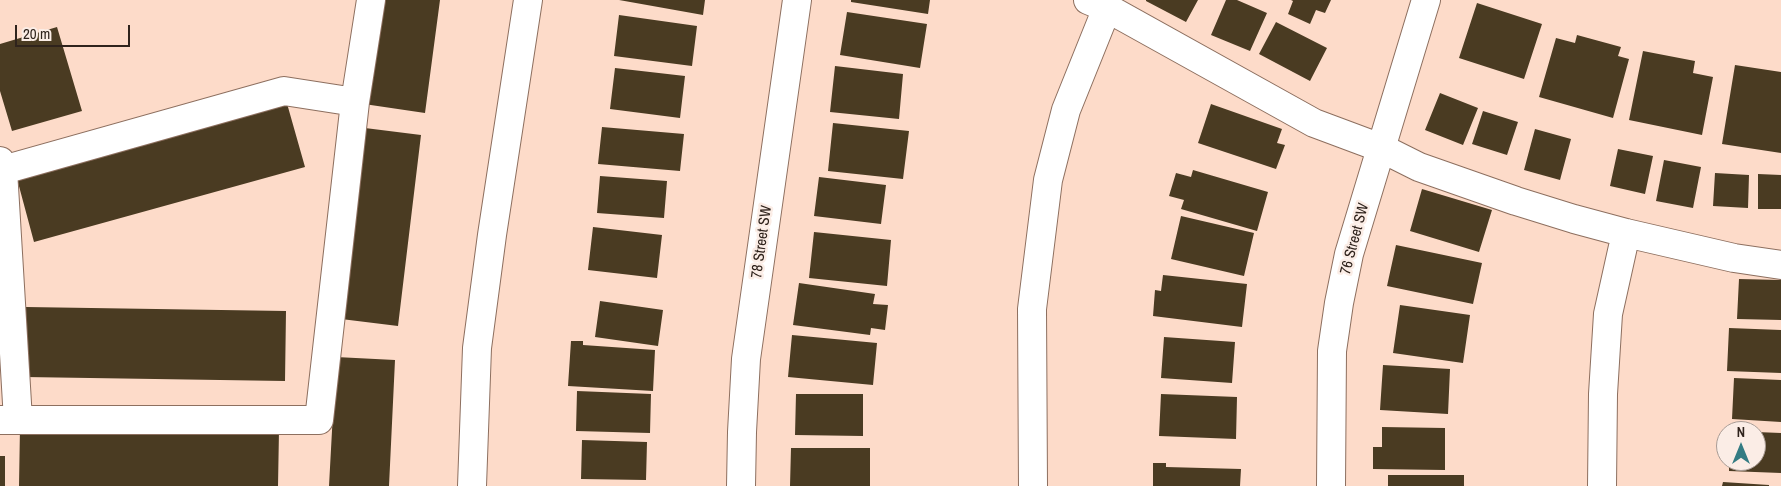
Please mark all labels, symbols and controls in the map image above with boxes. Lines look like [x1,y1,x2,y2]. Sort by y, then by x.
scale bar [18,15,132,47]
text: 20 m [23,23,50,44]
street label: 76 Street SW [1337,201,1373,277]
street label: 78 Street SW [748,205,776,279]
north arrow [1716,421,1766,471]
text: N [1737,423,1745,441]

